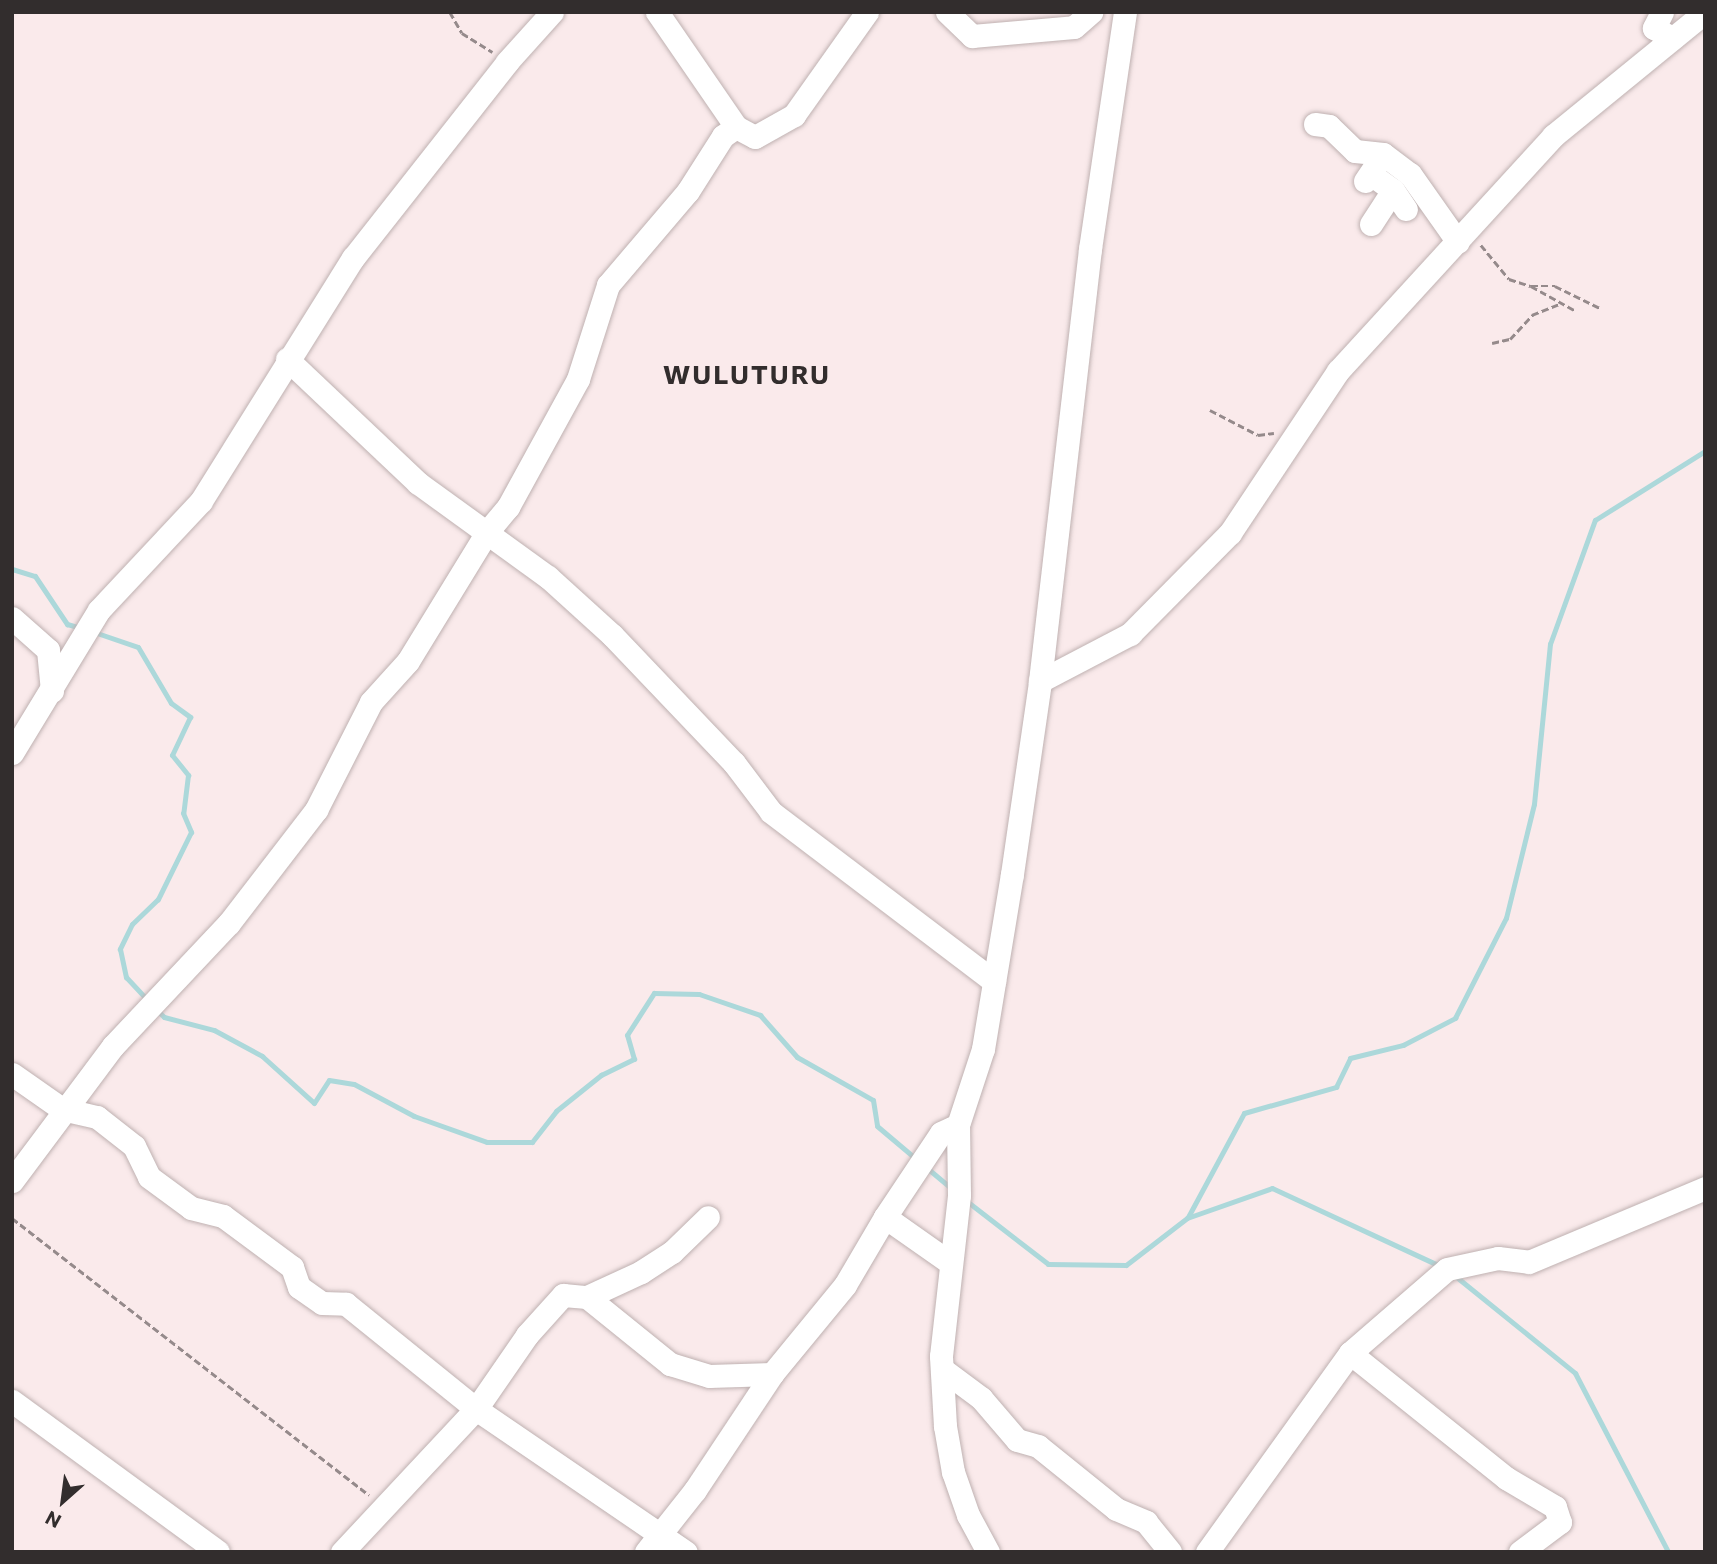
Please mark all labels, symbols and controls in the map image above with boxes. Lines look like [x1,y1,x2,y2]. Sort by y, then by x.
district label: WULUTURU [664,358,830,390]
north arrow [28,1466,98,1536]
text: N [41,1506,65,1533]

